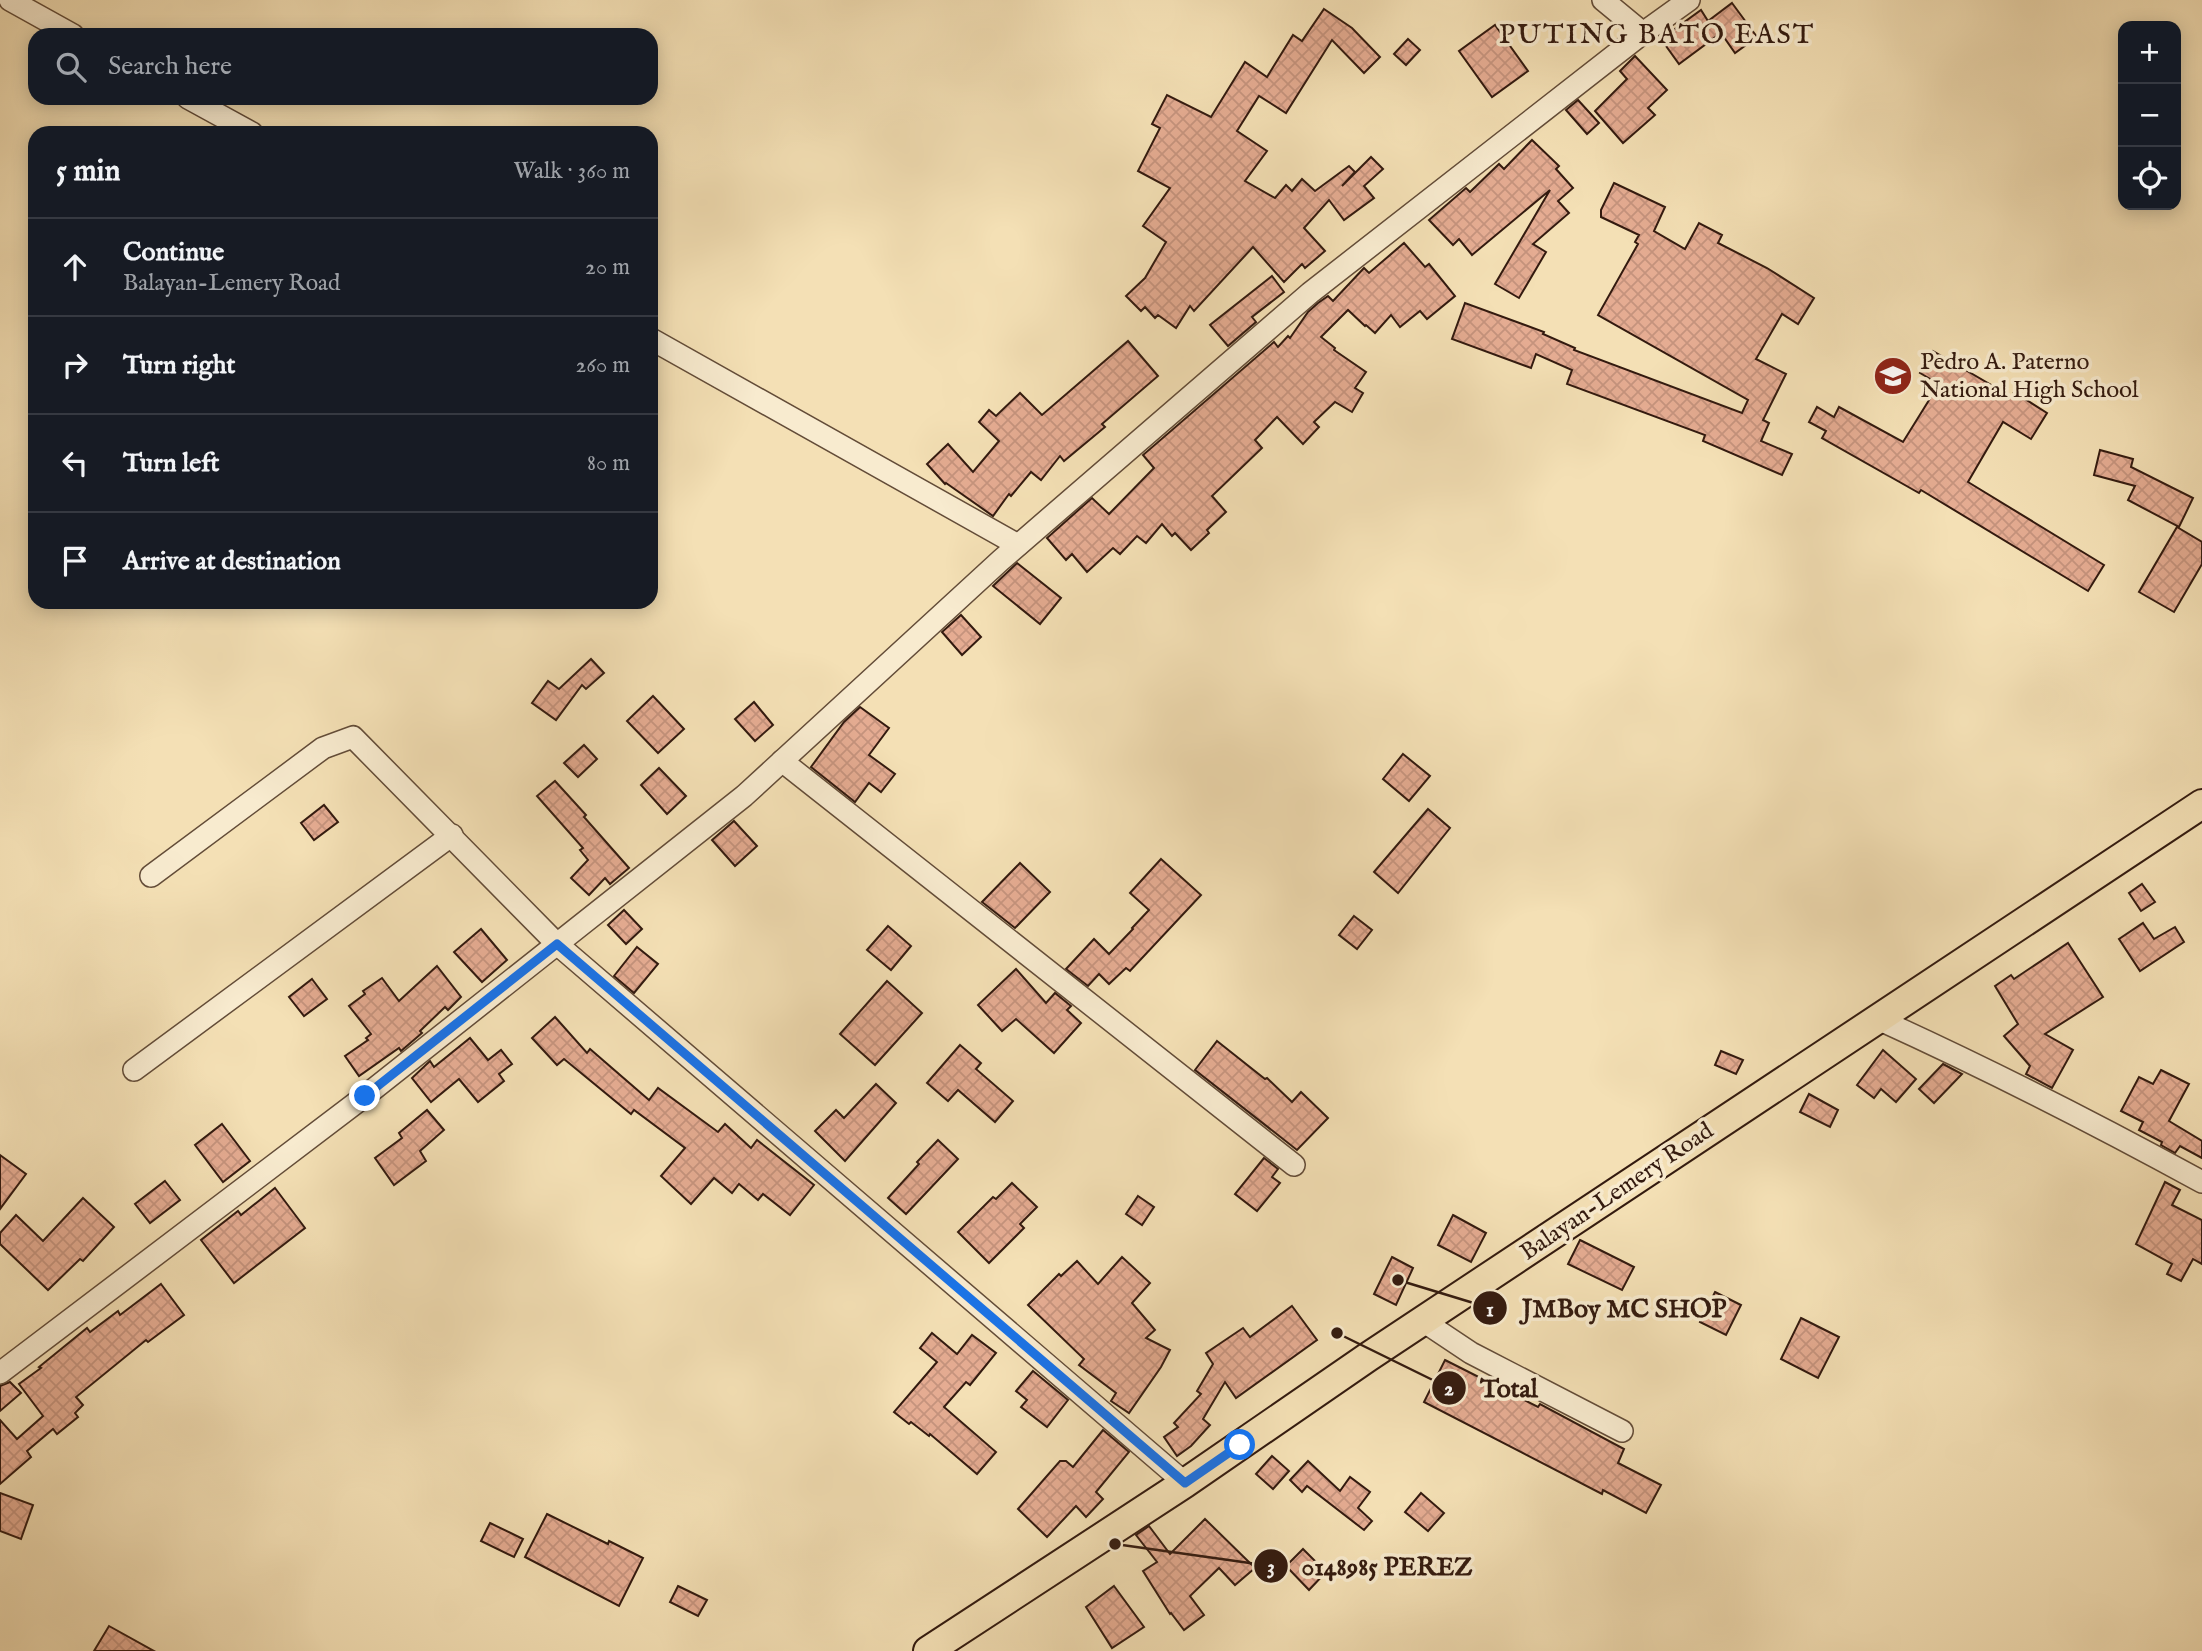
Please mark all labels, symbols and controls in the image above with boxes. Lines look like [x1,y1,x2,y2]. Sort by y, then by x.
district label: PUTING BATO EAST [1499,18,1815,53]
map controls [2118,21,2181,210]
button: + [2118,21,2181,84]
search box [28,28,658,105]
icon: search [52,48,90,86]
text: Search here [108,50,232,83]
button: − [2118,84,2181,147]
button: locate [2118,147,2181,210]
text: 5 min [56,153,121,191]
text: Walk · 360 m [513,157,630,186]
text: Continue [123,236,224,269]
icon: ahead [56,248,94,286]
text: 20 m [585,253,630,282]
text: Balayan-Lemery Road [123,269,340,298]
icon: right [56,346,94,384]
place label: Pedro A. Paterno National High School [1920,347,2139,406]
text: Turn right [123,349,236,382]
text: 260 m [575,351,630,380]
school or university icon: Pedro A. Paterno National High School [1872,355,1914,397]
icon: left [56,444,94,482]
text: Turn left [123,447,220,480]
text: 80 m [587,449,630,478]
icon: arrive [56,542,94,580]
text: Arrive at destination [123,545,341,578]
route end [349,1080,380,1111]
street label: Balayan-Lemery Road [1514,1116,1720,1268]
callout: JMBoy MC SHOP [1473,1285,1740,1332]
text: JMBoy MC SHOP [1519,1293,1726,1326]
text: 1 [1486,1297,1494,1324]
callout: Total [1432,1364,1552,1411]
text: Total [1479,1373,1539,1406]
text: 2 [1444,1376,1454,1403]
route start [1224,1429,1255,1460]
callout: 0148985 PEREZ [1253,1542,1487,1589]
text: 0148985 PEREZ [1302,1551,1473,1584]
text: 3 [1267,1554,1275,1581]

